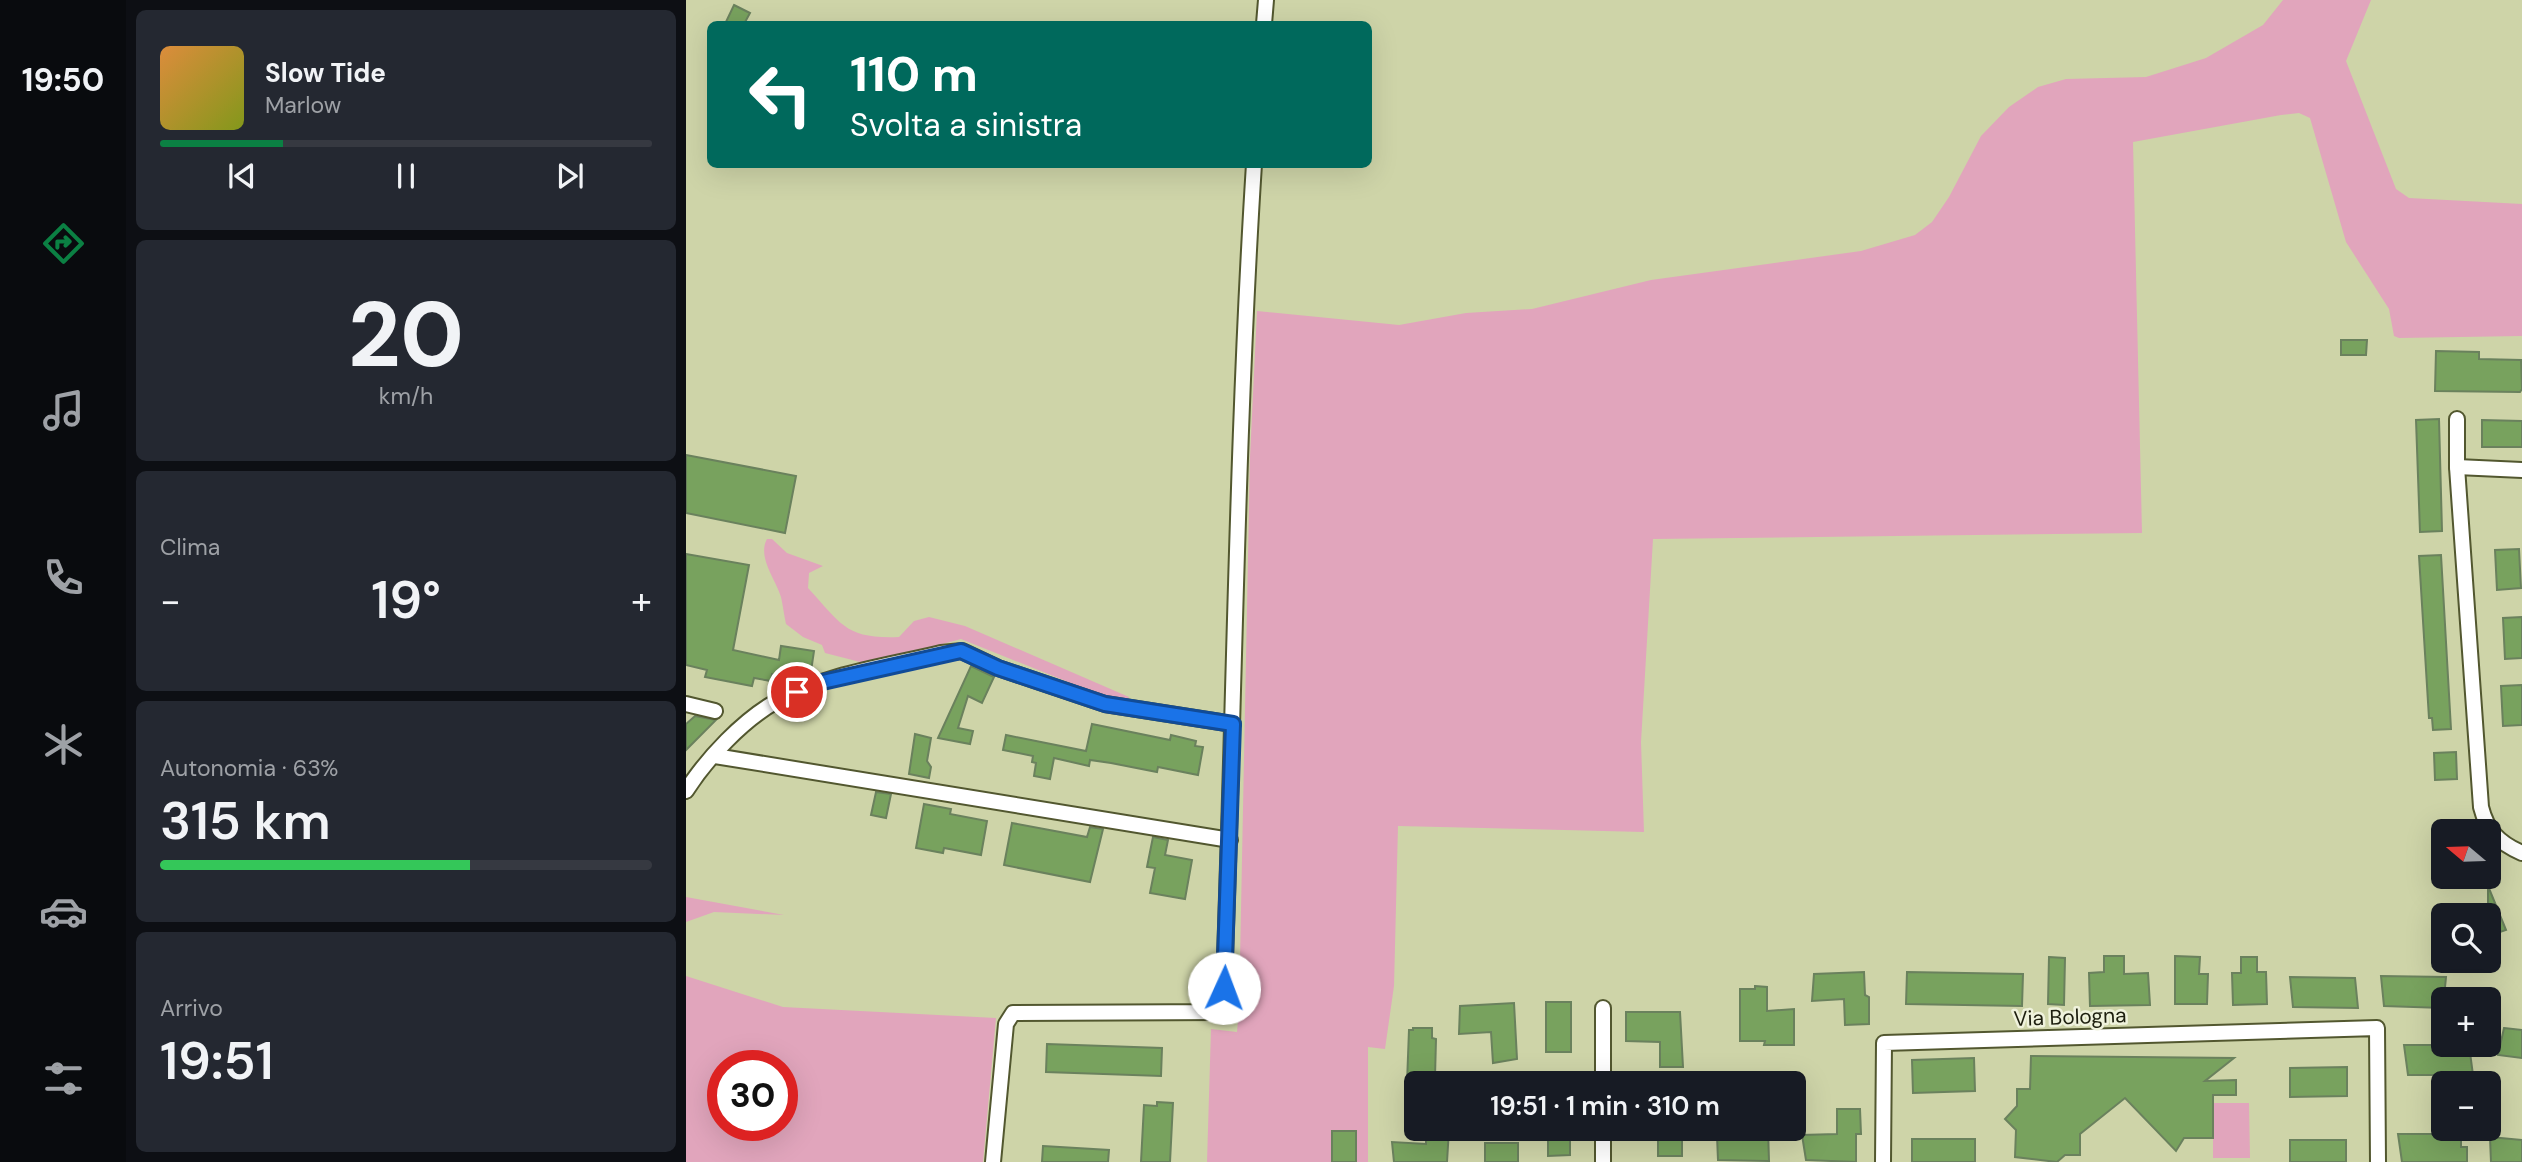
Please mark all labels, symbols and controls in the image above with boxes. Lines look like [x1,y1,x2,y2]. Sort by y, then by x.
text: 110 m [850,42,978,106]
icon: left [735,49,826,140]
text: Slow Tide [265,56,386,90]
text: 19:50 [22,59,104,101]
text: Marlow [265,90,341,120]
text: Svolta a sinistra [850,104,1082,146]
icon: previous [223,157,261,195]
icon: pause [387,157,425,195]
icon: next [551,157,589,195]
icon: directions [39,219,88,268]
text: 20 [348,276,464,394]
text: km/h [379,381,433,411]
icon: music [39,386,88,435]
text: Clima [160,532,220,562]
icon: phone [39,553,88,602]
text: 19° [371,566,441,634]
text: − [160,576,181,626]
text: + [631,576,652,626]
pin [767,662,827,722]
icon: arrive [778,673,816,711]
icon: climate [39,720,88,769]
text: Autonomia · 63% [160,753,338,783]
text: 315 km [160,787,331,855]
north arrow [2431,819,2501,889]
map controls [2431,819,2501,1141]
icon: car [39,887,88,936]
button: search [2431,903,2501,973]
position arrow [1187,951,1261,1025]
button: + [2431,987,2501,1057]
text: Arrivo [160,993,223,1023]
street label: Via Bologna [2013,1001,2127,1033]
text: 19:51 [160,1027,274,1095]
speed limit sign: 30 [707,1050,798,1141]
icon: filters [39,1054,88,1103]
button: − [2431,1071,2501,1141]
text: 19:51 · 1 min · 310 m [1490,1089,1720,1123]

